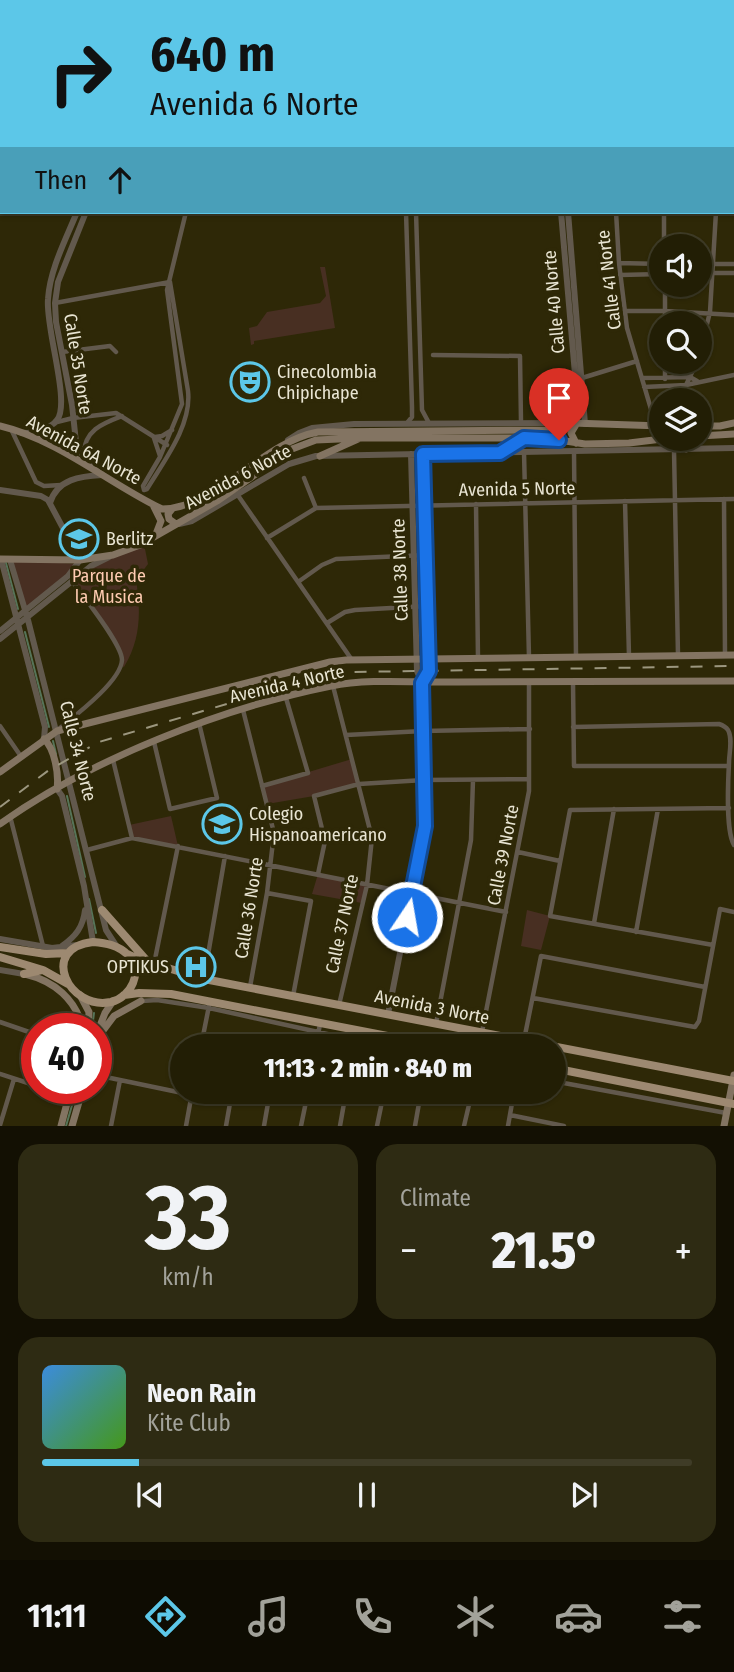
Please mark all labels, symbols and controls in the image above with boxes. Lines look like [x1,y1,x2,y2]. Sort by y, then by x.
text: 640 m [150,25,275,84]
icon: right [35,28,126,119]
text: Avenida 6 Norte [150,85,359,123]
icon: ahead [101,161,139,199]
text: Then [35,165,87,196]
street label: Calle 41 Norte [592,229,626,331]
map controls [649,234,712,451]
button: sound [649,234,712,297]
street label: Calle 40 Norte [539,249,569,355]
button: search [649,311,712,374]
street label: Calle 35 Norte [59,312,97,416]
theatre icon: Cinecolombia Chipichape [229,361,271,403]
place label: Cinecolombia Chipichape [277,361,377,404]
pin [529,368,589,440]
icon: arrive [540,379,578,417]
button: layers [649,388,712,451]
street label: Avenida 6A Norte [23,411,145,490]
street label: Avenida 6 Norte [181,440,295,514]
street label: Avenida 5 Norte [458,477,576,501]
school or university icon: Berlitz [58,518,100,560]
street label: Calle 38 Norte [387,518,413,622]
place label: Berlitz [106,528,153,550]
park label: Parque de la Musica [72,565,146,608]
street label: Avenida 4 Norte [227,660,347,708]
street label: Calle 34 Norte [55,699,101,803]
school or university icon: Colegio Hispanoamericano [201,803,243,845]
place label: Colegio Hispanoamericano [249,803,387,846]
street label: Calle 39 Norte [482,803,524,907]
street label: Calle 36 Norte [230,856,268,960]
street label: Calle 37 Norte [321,872,363,976]
position arrow [370,880,444,954]
hospital icon: OPTIKUS [175,946,217,988]
place label: OPTIKUS [107,956,169,978]
street label: Avenida 3 Norte [373,985,491,1029]
speed limit sign: 40 [21,1013,112,1104]
text: 11:13 · 2 min · 840 m [264,1053,472,1084]
text: 33 [145,1163,231,1272]
text: Climate [400,1184,471,1212]
text: 21.5° [492,1219,600,1282]
text: − [400,1228,417,1274]
text: + [675,1228,692,1274]
text: km/h [162,1263,214,1291]
text: Neon Rain [147,1378,256,1409]
text: Kite Club [147,1409,231,1437]
icon: previous [131,1476,169,1514]
icon: pause [348,1476,386,1514]
icon: next [565,1476,603,1514]
icon: directions [141,1592,190,1641]
icon: music [244,1592,293,1641]
icon: phone [348,1592,397,1641]
icon: climate [451,1592,500,1641]
icon: car [554,1592,603,1641]
icon: filters [658,1592,707,1641]
text: 11:11 [27,1597,86,1635]

